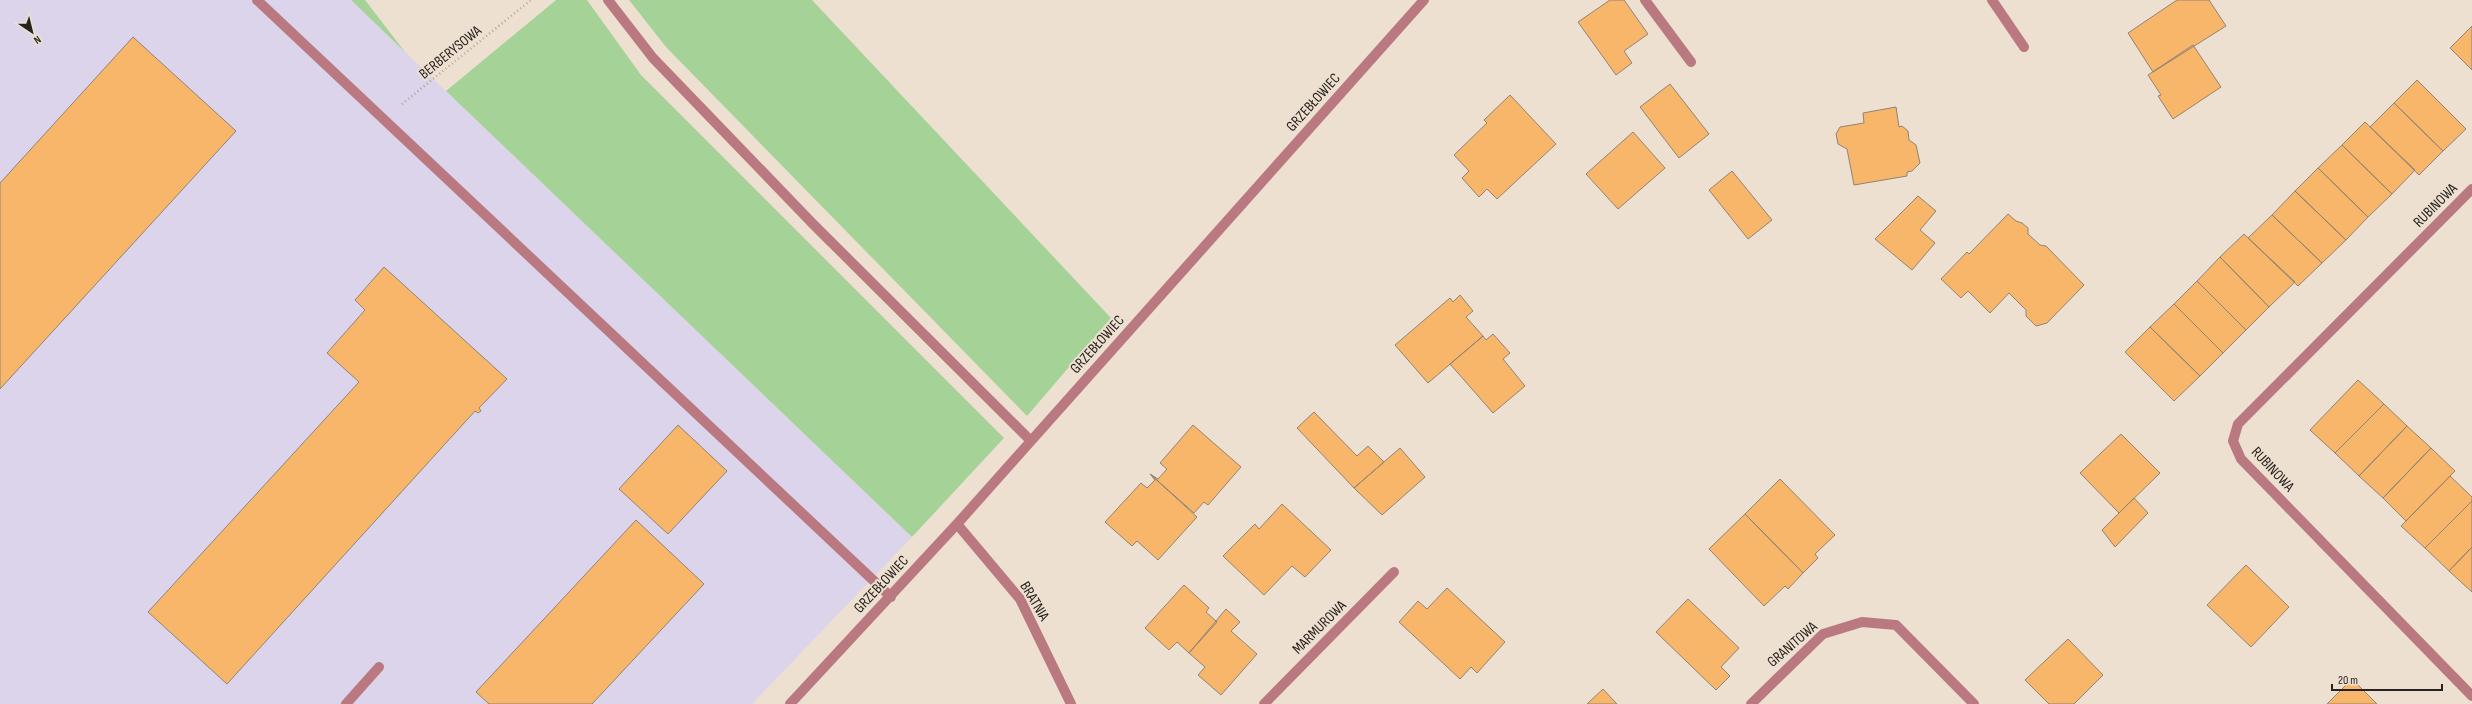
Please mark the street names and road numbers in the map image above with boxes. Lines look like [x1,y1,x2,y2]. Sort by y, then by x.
street label: BERBERYSOWA [415,21,486,83]
street label: GRZEBŁOWIEC [1282,69,1345,135]
street label: RUBINOWA [2409,179,2462,231]
street label: GRZEBŁOWIEC [1066,311,1129,377]
street label: RUBINOWA [2247,443,2299,496]
street label: GRZEBŁOWIEC [850,551,913,617]
street label: BRATNIA [1015,578,1054,625]
street label: MARMUROWA [1288,596,1351,658]
street label: GRANITOWA [1763,617,1822,671]

